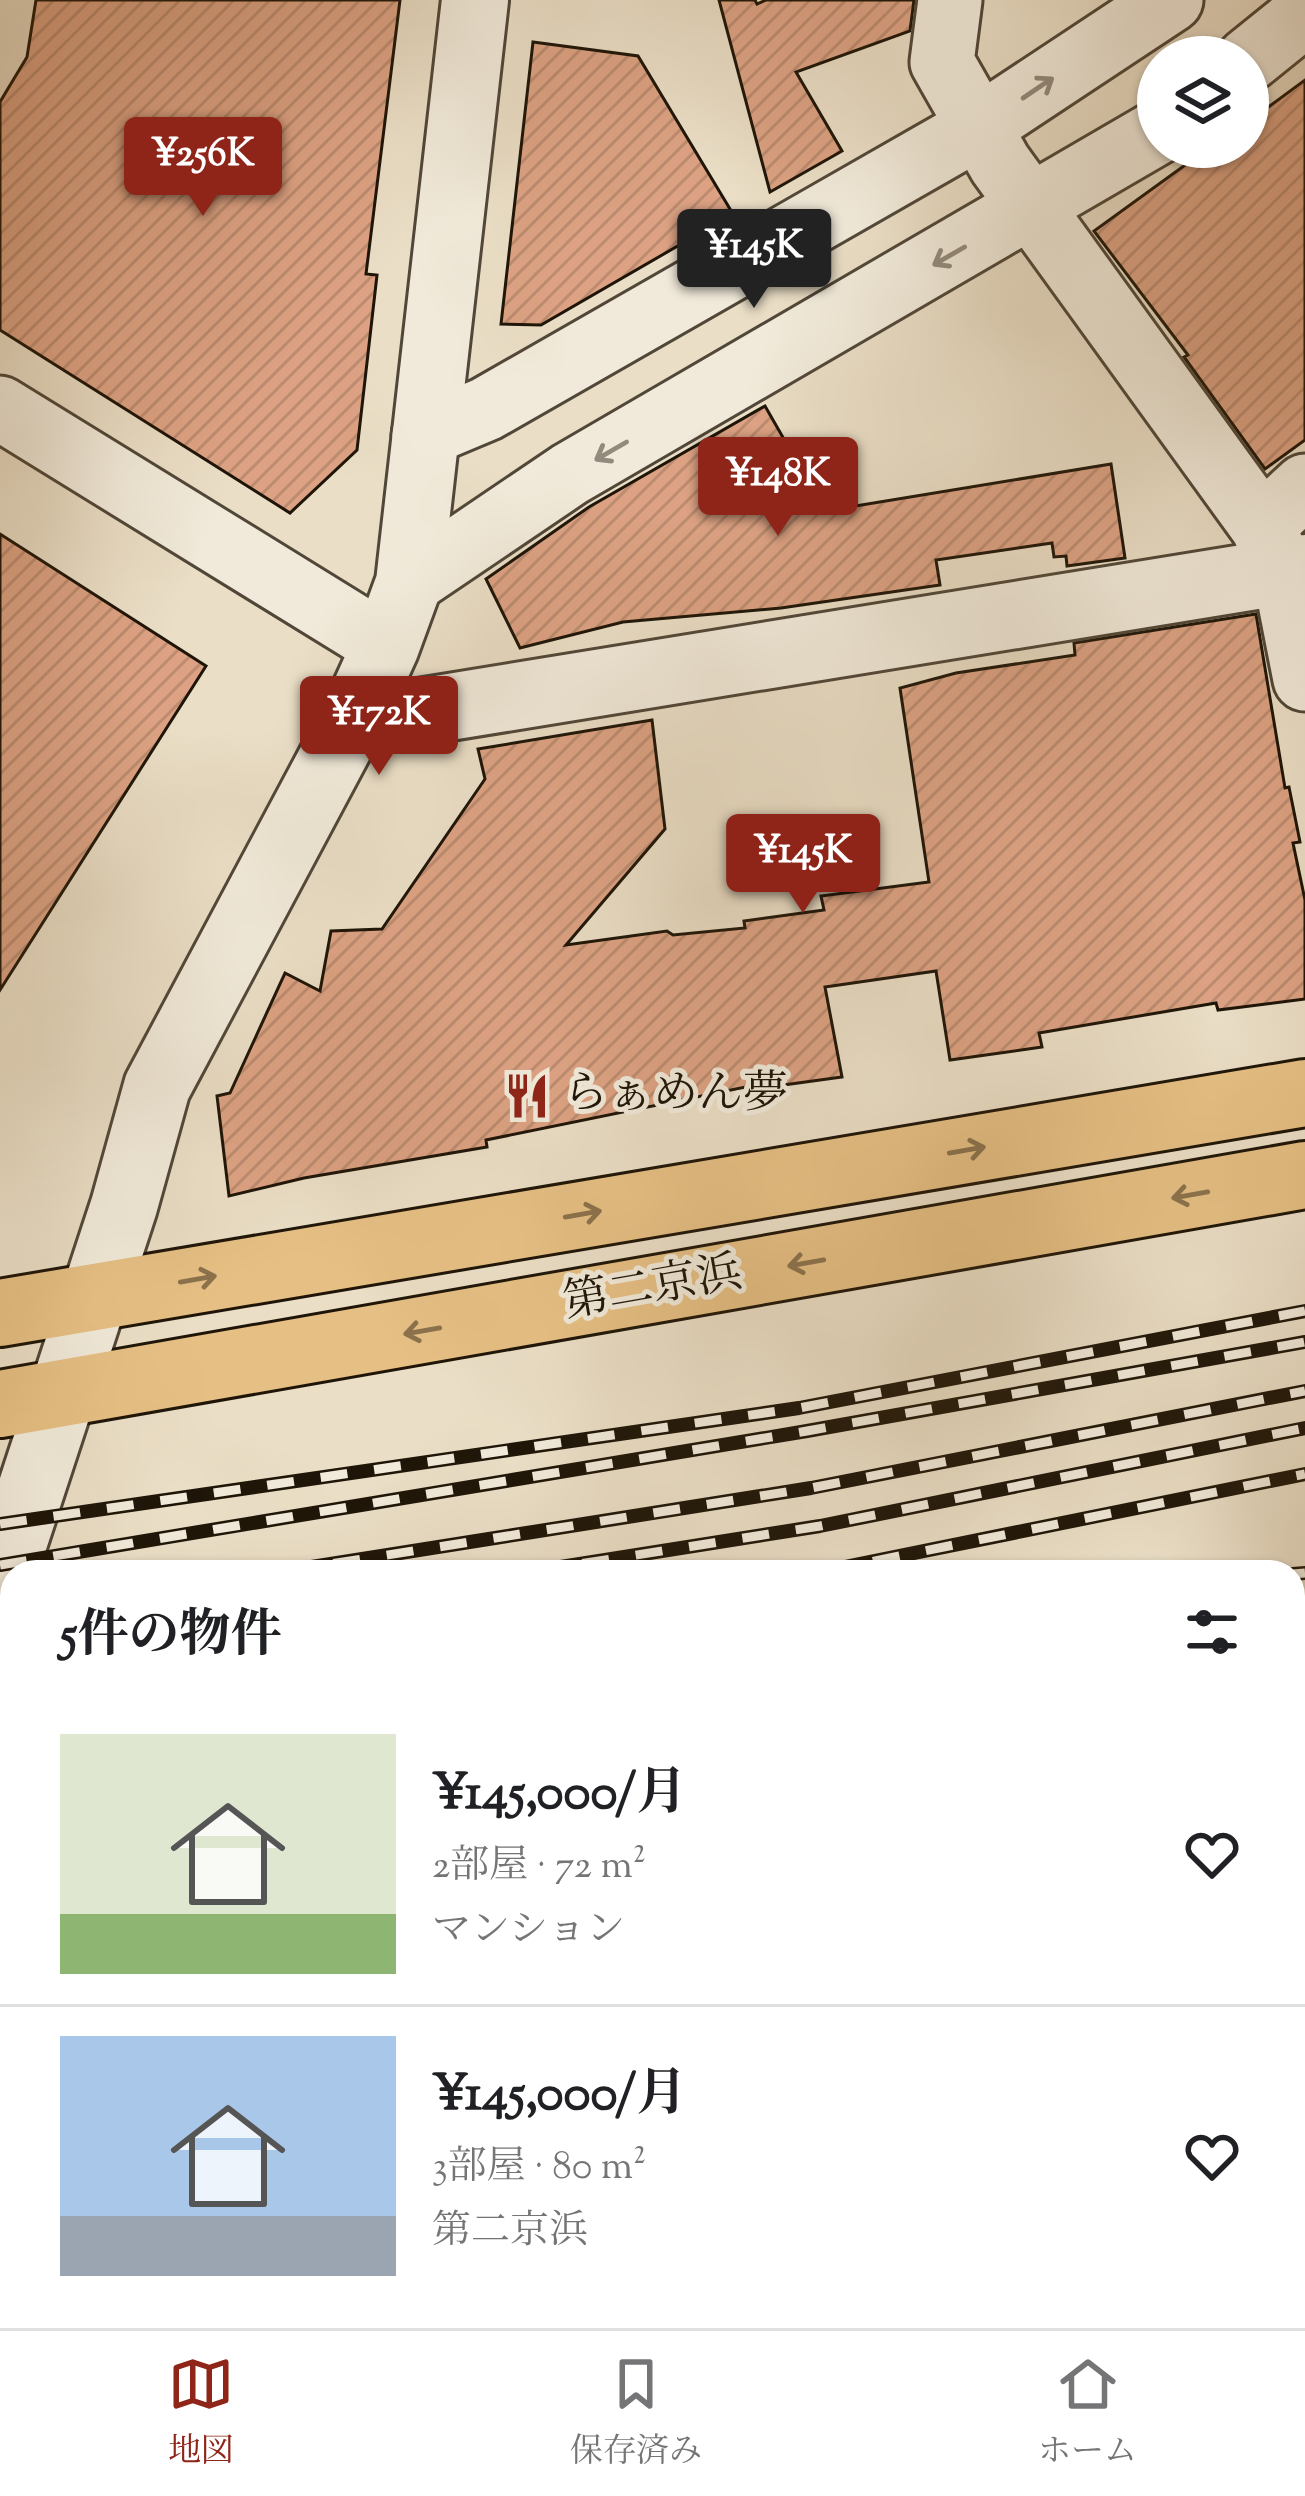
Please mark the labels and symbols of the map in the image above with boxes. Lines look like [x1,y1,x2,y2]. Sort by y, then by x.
one-way arrow [1020,76,1054,101]
pin: ¥256K [119,117,287,219]
pin: ¥145K [670,209,838,311]
one-way arrow [933,245,968,269]
pin: ¥148K [694,437,862,539]
one-way arrow [595,439,630,463]
pin: ¥172K [295,676,463,778]
pin: ¥145K [719,814,887,916]
place label: らぁめん夢 [563,1064,788,1129]
restaurant icon: らぁめん夢 [502,1071,552,1121]
one-way arrow [947,1137,986,1160]
one-way arrow [1171,1185,1210,1208]
one-way arrow [562,1202,601,1225]
street label: 第二京浜 [559,1242,747,1338]
one-way arrow [787,1253,826,1275]
one-way arrow [178,1267,217,1290]
one-way arrow [403,1320,442,1343]

